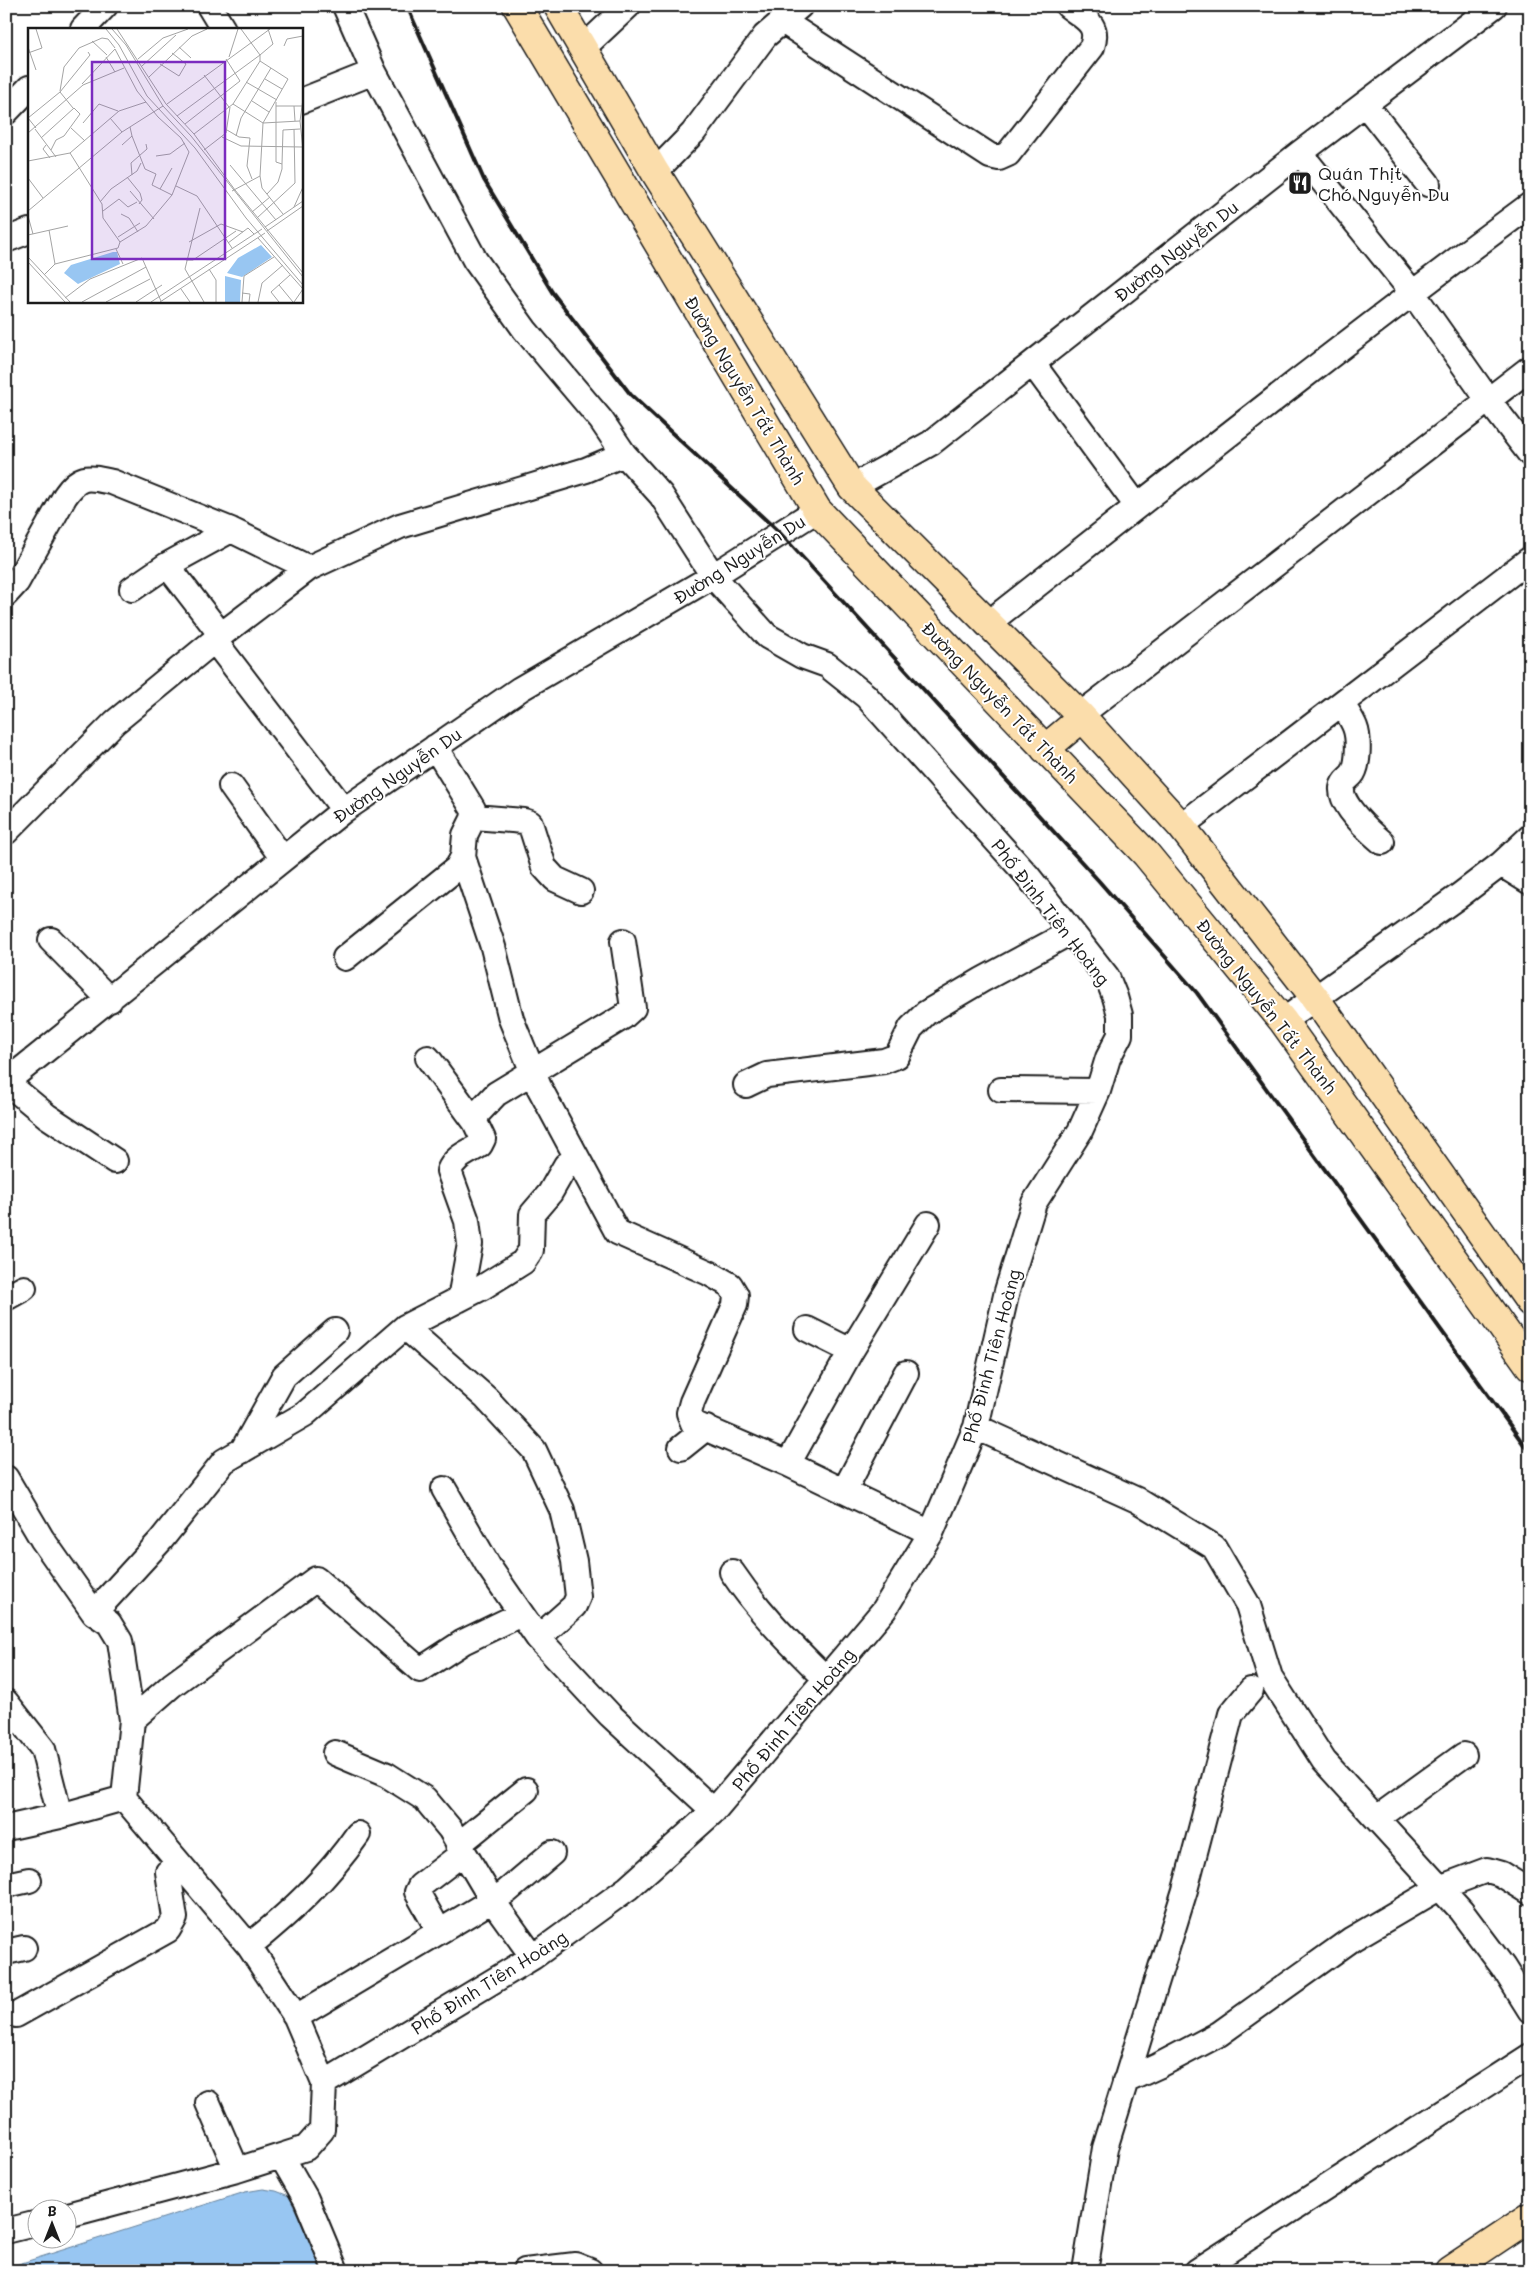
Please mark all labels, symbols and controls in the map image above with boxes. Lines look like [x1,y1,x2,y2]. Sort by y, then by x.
inset map [28,28,302,302]
place label: Quán Thịt Chó Nguyễn Du [1318,161,1450,206]
restaurant icon: Quán Thịt Chó Nguyễn Du [1287,170,1313,196]
street label: Đường Nguyễn Du [1109,195,1243,307]
street label: Đường Nguyễn Tất Thành [679,291,811,489]
street label: Đường Nguyễn Du [668,509,810,609]
street label: Đường Nguyễn Tất Thành [916,616,1084,788]
street label: Đường Nguyễn Du [328,722,466,828]
street label: Phố Đinh Tiên Hoàng [986,834,1116,990]
street label: Đường Nguyễn Tất Thành [1191,914,1343,1098]
street label: Phố Đinh Tiên Hoàng [956,1266,1026,1446]
street label: Phố Đinh Tiên Hoàng [726,1643,860,1795]
street label: Phố Đinh Tiên Hoàng [407,1924,571,2040]
north arrow [28,2200,78,2250]
text: B [47,2201,57,2220]

